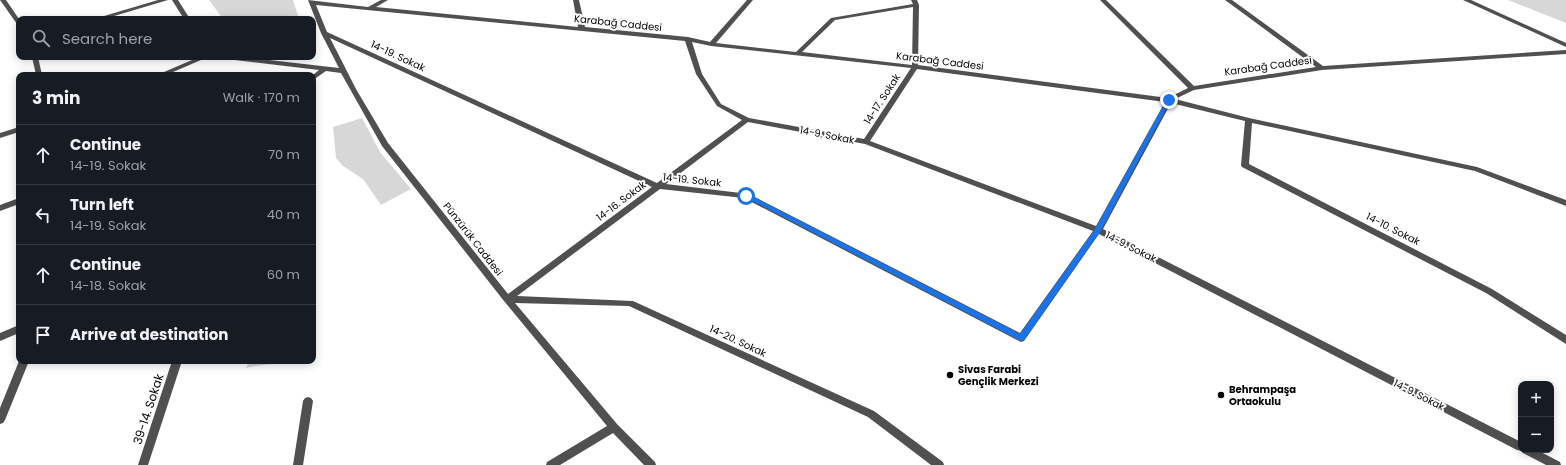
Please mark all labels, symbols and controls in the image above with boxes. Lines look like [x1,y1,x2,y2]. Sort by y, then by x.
street label: Karabağ Caddesi [573,11,663,35]
search box [16,16,316,60]
icon: search [30,27,52,49]
text: Search here [62,28,152,49]
street label: 14-19. Sokak [368,37,428,76]
street label: Karabağ Caddesi [895,48,985,74]
street label: Karabağ Caddesi [1223,52,1313,80]
street label: 14-17. Sokak [860,70,904,127]
text: 3 min [32,86,80,110]
text: Walk · 170 m [223,88,300,107]
route end [1160,91,1178,109]
street label: 14-9. Sokak [798,122,856,148]
text: Continue [70,134,141,155]
icon: ahead [32,144,54,166]
text: 70 m [268,145,300,164]
text: 14-19. Sokak [70,156,146,175]
street label: 14-19. Sokak [662,169,723,191]
street label: 14-16. Sokak [593,177,650,225]
route start [737,187,755,205]
text: Turn left [70,194,134,215]
street label: Pünzürük Caddesi [440,199,506,279]
icon: left [32,204,54,226]
text: 40 m [267,205,300,224]
street label: 14-10. Sokak [1363,209,1423,249]
text: 14-19. Sokak [70,216,146,235]
street label: 14-9. Sokak [1103,228,1160,267]
text: Continue [70,254,141,275]
icon: ahead [32,264,54,286]
text: 60 m [267,265,300,284]
text: 14-18. Sokak [70,276,146,295]
street label: 14-20. Sokak [707,321,770,361]
icon: arrive [32,324,54,346]
text: Arrive at destination [70,324,228,345]
place label: Sivas Farabi Gençlik Merkezi [958,362,1039,389]
marker: Sivas Farabi Gençlik Merkezi [945,370,955,380]
street label: 39-14. Sokak [129,371,168,447]
street label: 14-9. Sokak [1391,376,1448,415]
map controls [1518,381,1554,453]
button: + [1518,381,1554,417]
place label: Behrampaşa Ortaokulu [1229,382,1296,409]
marker: Behrampaşa Ortaokulu [1216,390,1226,400]
button: − [1518,417,1554,453]

